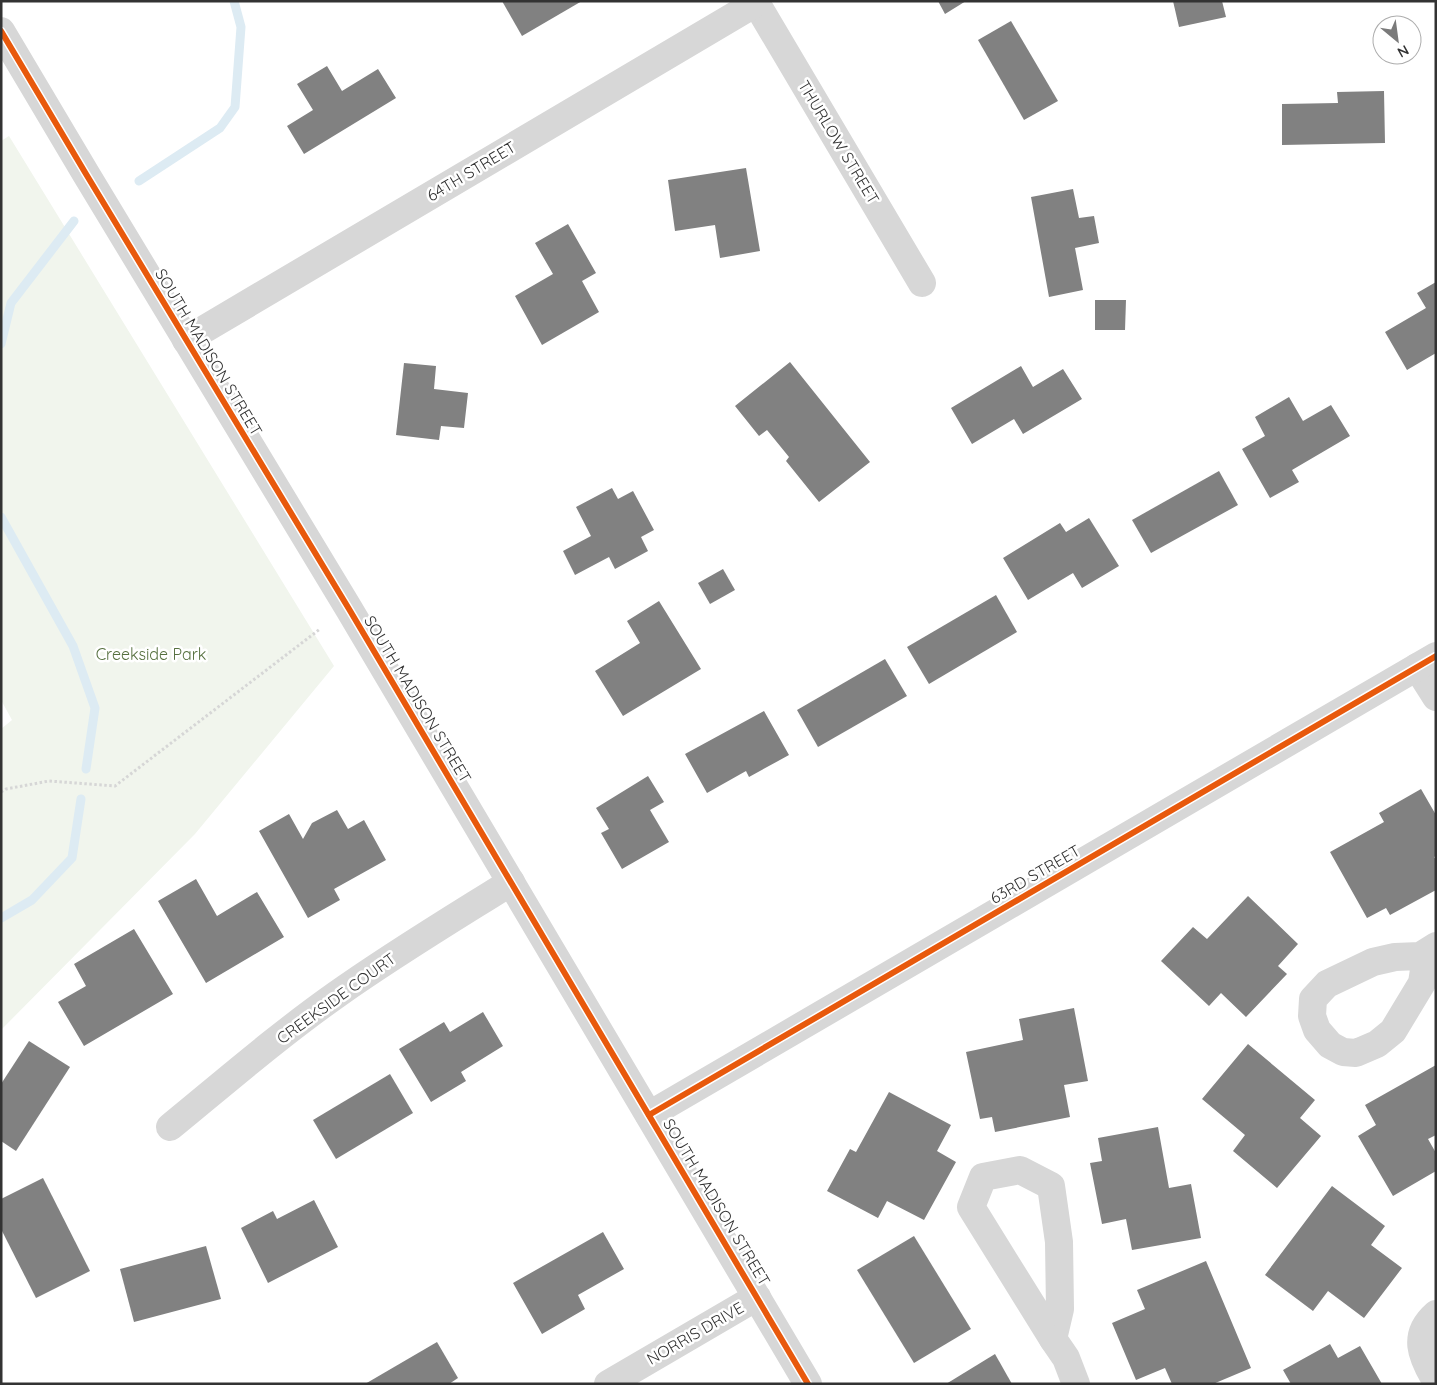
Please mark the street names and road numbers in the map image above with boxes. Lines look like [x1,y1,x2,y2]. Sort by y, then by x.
street label: THURLOW STREET [794,76,884,208]
street label: 64TH STREET [423,136,519,205]
street label: SOUTH MADISON STREET [151,265,267,440]
street label: SOUTH MADISON STREET [360,612,476,787]
street label: 63RD STREET [986,840,1084,908]
street label: CREEKSIDE COURT [273,948,400,1048]
street label: SOUTH MADISON STREET [659,1115,775,1290]
street label: NORRIS DRIVE [643,1297,747,1369]

